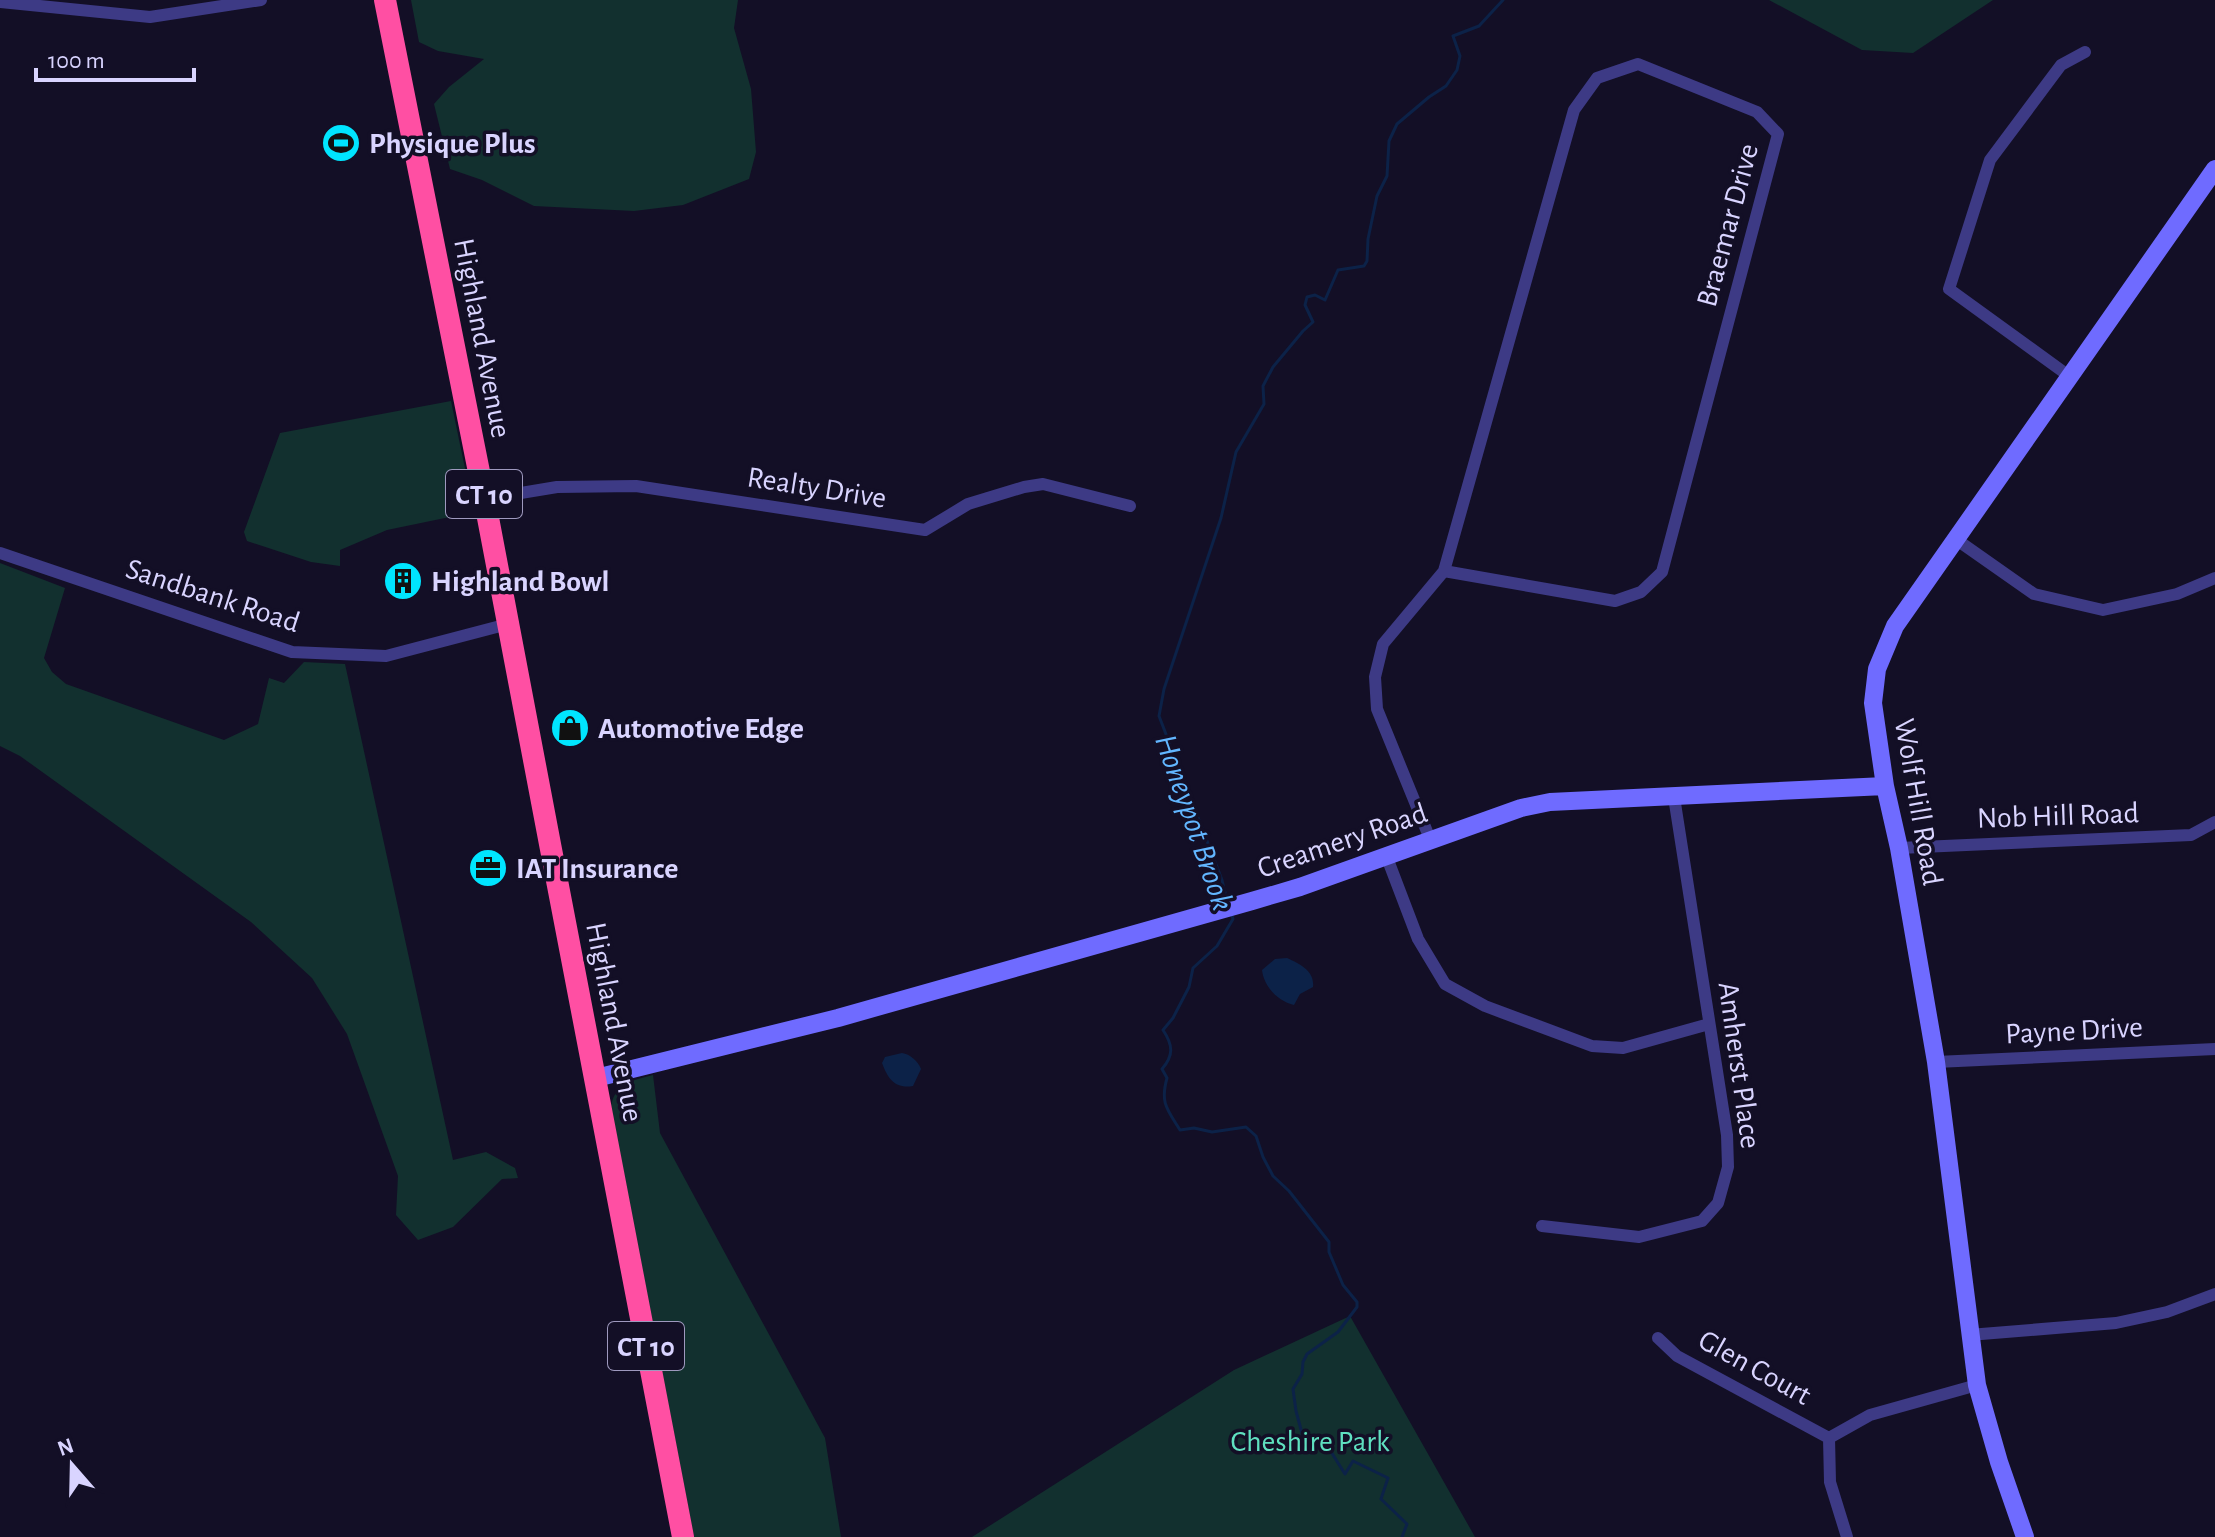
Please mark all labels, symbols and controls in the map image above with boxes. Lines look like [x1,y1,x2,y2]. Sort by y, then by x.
scale bar [36,32,194,82]
text: 100 m [48,49,105,73]
sports icon: Physique Plus [320,122,362,164]
place label: Physique Plus [369,129,535,159]
street label: Braemar Drive [1692,140,1764,310]
street label: Highland Avenue [448,236,516,440]
street label: Realty Drive [745,462,889,514]
road number: CT 10 [446,470,522,518]
street label: Sandbank Road [122,554,303,638]
building icon: Highland Bowl [382,560,424,602]
place label: Highland Bowl [431,567,610,597]
shop icon: Automotive Edge [549,707,591,749]
place label: Automotive Edge [598,714,804,744]
street label: Wolf Hill Road [1889,716,1947,888]
water label: Honeypot Brook [1148,730,1239,915]
street label: Creamery Road [1254,798,1431,884]
street label: Nob Hill Road [1976,798,2140,834]
office icon: IAT Insurance [467,847,509,889]
place label: IAT Insurance [516,854,678,884]
street label: Highland Avenue [580,920,648,1124]
street label: Amherst Place [1712,980,1766,1150]
street label: Payne Drive [2004,1012,2144,1050]
road number: CT 10 [608,1322,684,1370]
street label: Glen Court [1693,1325,1816,1411]
north arrow [32,1425,112,1505]
park label: Cheshire Park [1230,1427,1390,1457]
text: N [55,1434,76,1460]

